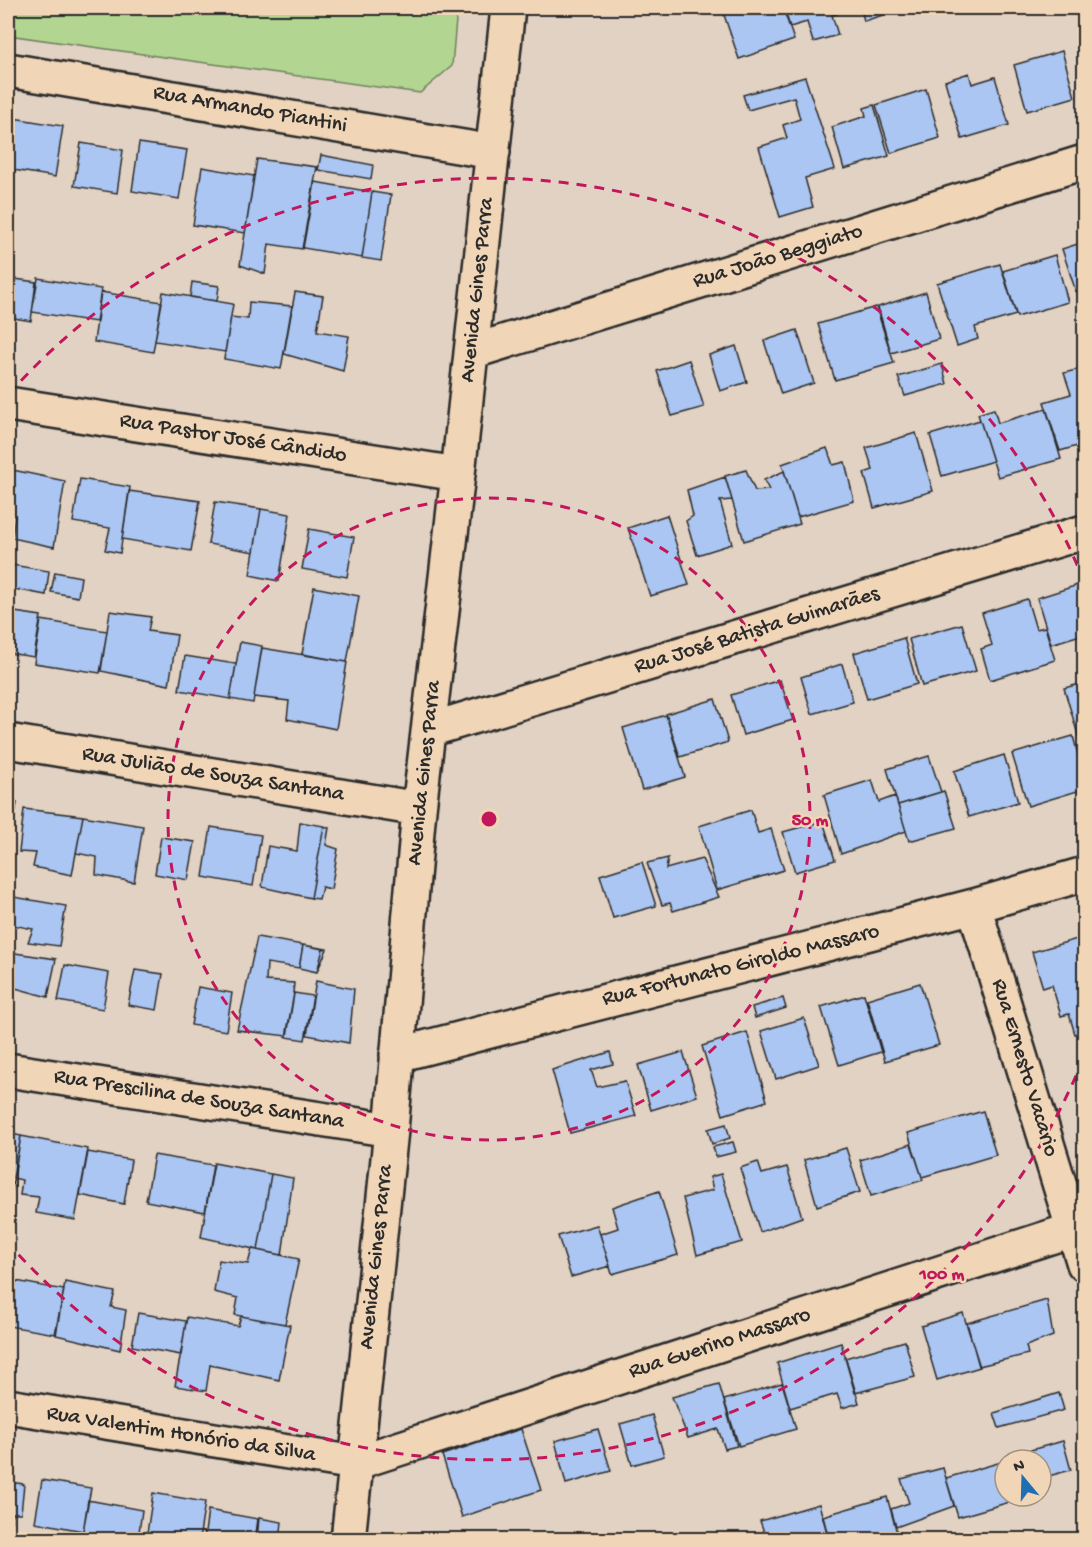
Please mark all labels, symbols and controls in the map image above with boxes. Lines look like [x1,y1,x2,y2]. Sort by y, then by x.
street label: Rua Armando Piantini [151,80,349,140]
street label: Avenida Gines Parra [455,196,501,384]
street label: Rua João Beggiato [690,219,866,295]
street label: Rua Pastor José Cândido [118,408,348,470]
street label: Rua José Batista Guimarães [631,581,884,681]
street label: Avenida Gines Parra [402,679,448,867]
street label: Rua Julião de Souza Santana [80,741,347,809]
centre of rings [479,809,499,829]
text: 50 m [792,811,829,832]
street label: Rua Fortunato Giroldo Massaro [600,919,882,1013]
street label: Rua Ernesto Vacario [985,976,1063,1160]
street label: Rua Prescilina de Souza Santana [52,1064,347,1136]
street label: Avenida Gines Parra [354,1163,400,1351]
text: 100 m [919,1265,965,1286]
street label: Rua Guerino Massaro [626,1302,814,1386]
street label: Rua Valentim Honório da Silva [45,1401,318,1469]
north arrow [993,1448,1053,1508]
text: N [1011,1456,1028,1478]

